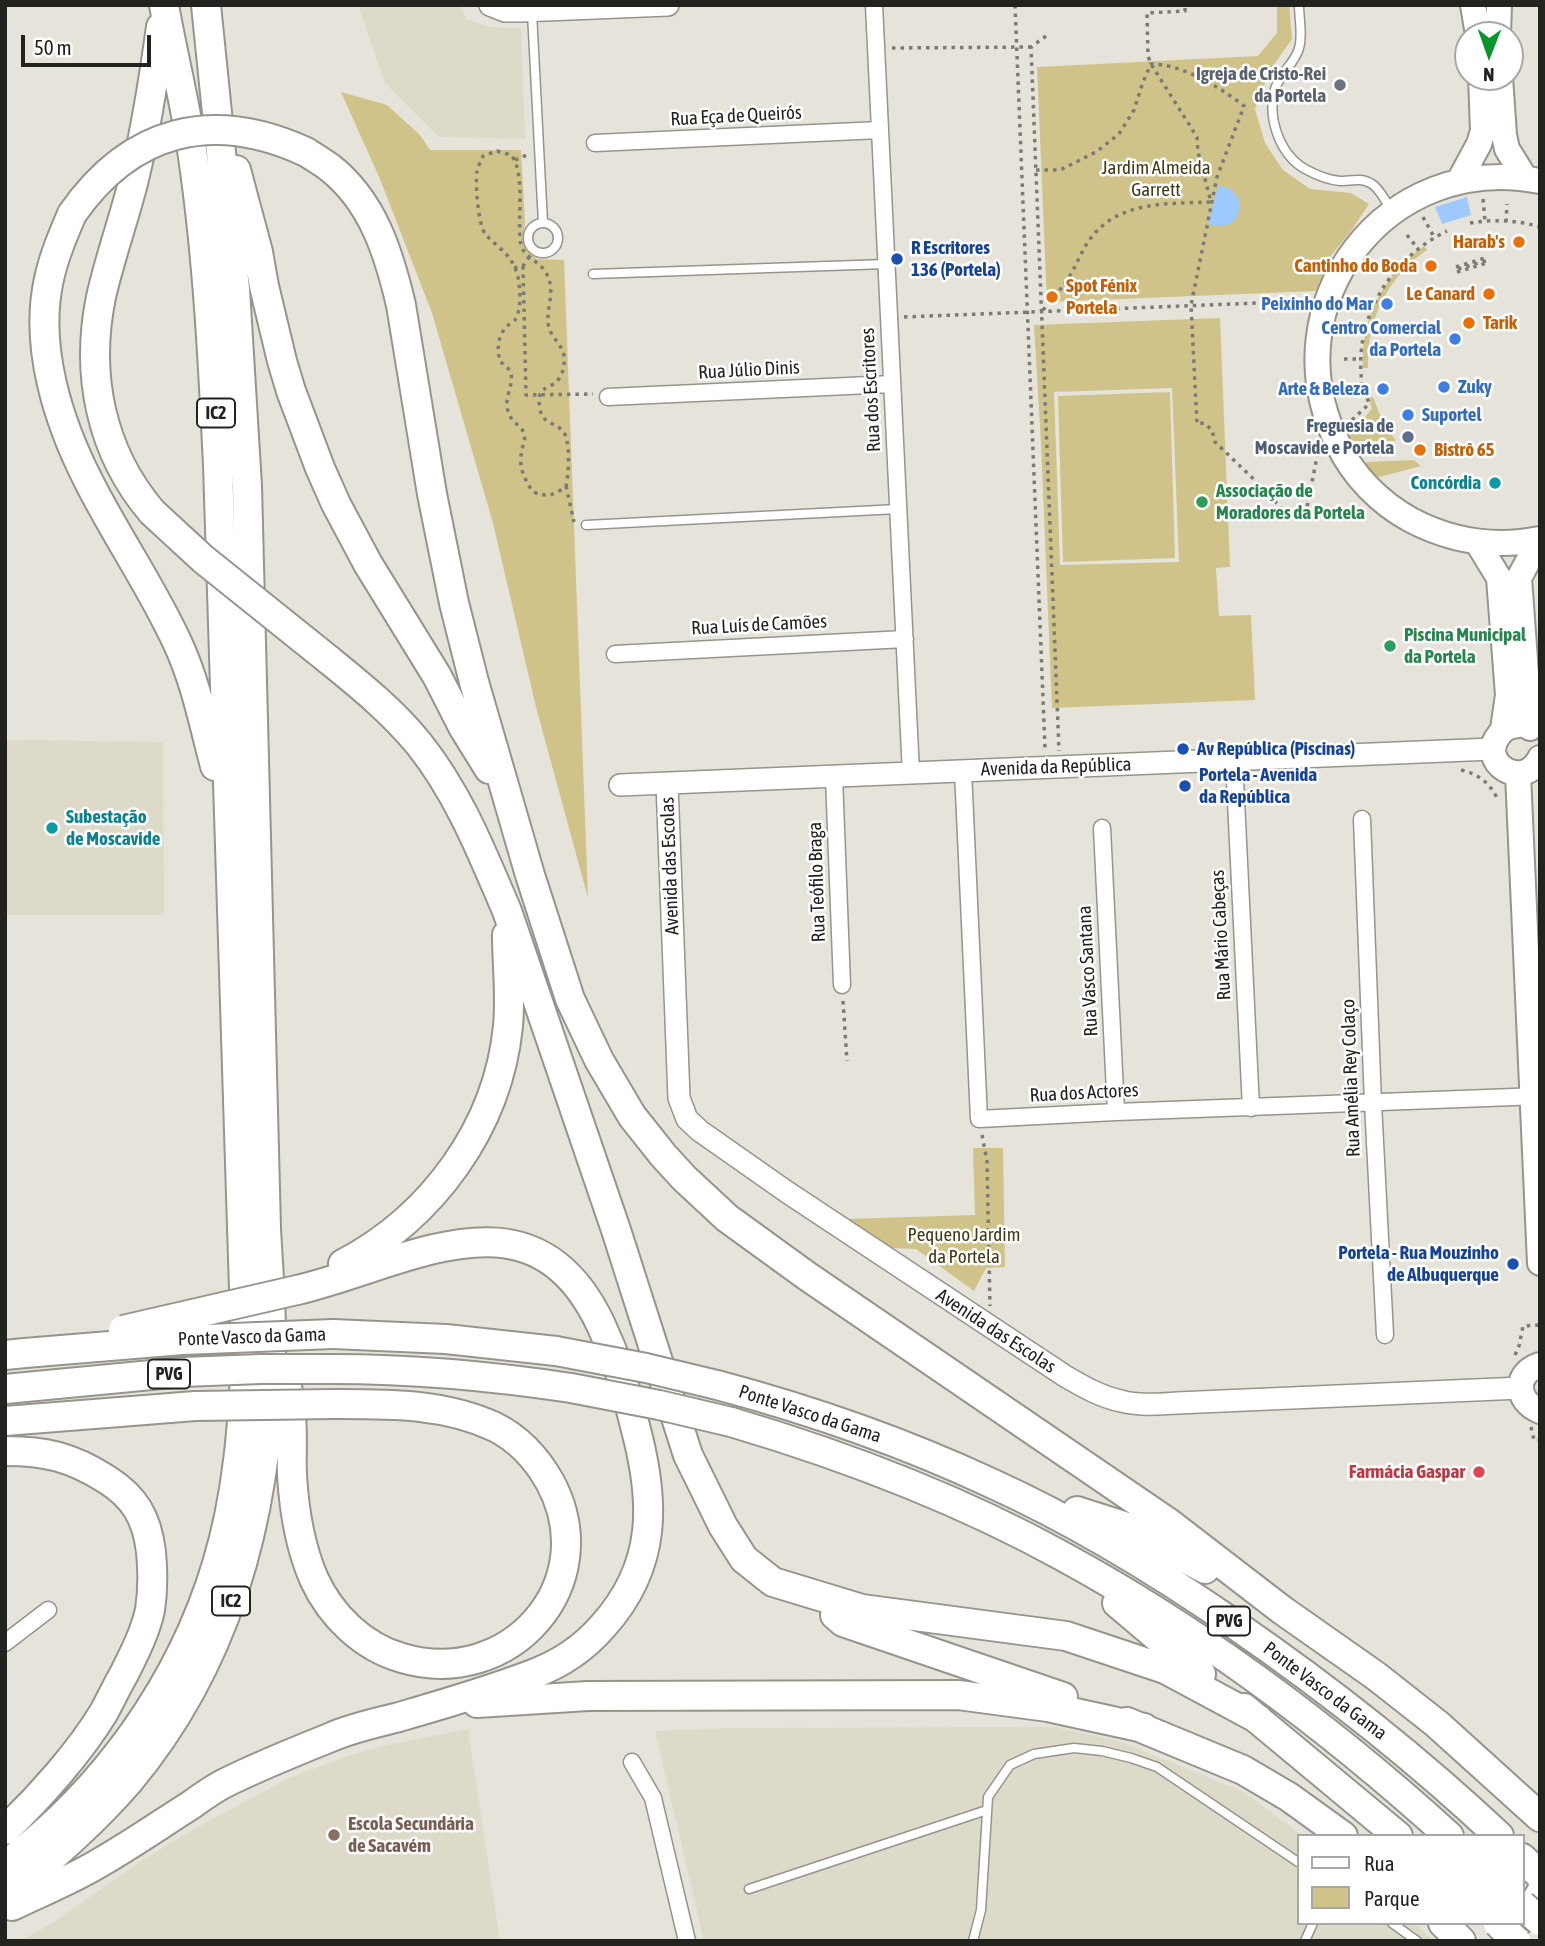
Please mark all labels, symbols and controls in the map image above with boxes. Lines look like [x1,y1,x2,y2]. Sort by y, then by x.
scale bar [24,21,154,65]
north arrow [1454,21,1524,91]
text: 50 m [34,35,72,59]
place label: Igreja de Cristo-Rei da Portela [1196,63,1326,107]
text: N [1483,64,1494,86]
marker: Igreja de Cristo-Rei da Portela [1332,77,1348,93]
street label: Rua Eça de Queirós [670,101,802,131]
park label: Jardim Almeida Garrett [1101,157,1211,201]
place label: Harab's [1453,231,1505,253]
marker: Harab's [1511,234,1527,250]
place label: R Escritores 136 (Portela) [911,237,1001,281]
marker: R Escritores 136 (Portela) [889,251,905,267]
place label: Cantinho do Boda [1294,255,1417,277]
marker: Cantinho do Boda [1423,258,1439,274]
place label: Spot Fénix Portela [1066,275,1137,319]
place label: Le Canard [1406,283,1475,305]
marker: Le Canard [1481,286,1497,302]
marker: Spot Fénix Portela [1044,289,1060,305]
place label: Peixinho do Mar [1261,293,1373,315]
marker: Peixinho do Mar [1379,296,1395,312]
place label: Tarik [1483,312,1517,334]
marker: Tarik [1461,315,1477,331]
place label: Centro Comercial da Portela [1321,317,1441,361]
street label: Rua dos Escritores [856,327,886,453]
marker: Centro Comercial da Portela [1447,331,1463,347]
street label: Rua Júlio Dinis [698,356,800,384]
place label: Zuky [1458,376,1492,398]
place label: Arte & Beleza [1279,378,1369,400]
marker: Zuky [1436,379,1452,395]
marker: Arte & Beleza [1375,381,1391,397]
road number: IC2 [197,398,235,428]
place label: Suportel [1422,404,1481,426]
marker: Suportel [1400,407,1416,423]
place label: Freguesia de Moscavide e Portela [1255,415,1394,459]
marker: Freguesia de Moscavide e Portela [1400,429,1416,445]
place label: Bistrô 65 [1434,439,1495,461]
marker: Bistrô 65 [1412,442,1428,458]
place label: Concórdia [1411,472,1481,494]
marker: Concórdia [1487,475,1503,491]
place label: Associação de Moradores da Portela [1216,480,1365,524]
marker: Associação de Moradores da Portela [1194,494,1210,510]
street label: Rua Luís de Camões [691,610,827,640]
place label: Piscina Municipal da Portela [1404,624,1526,668]
marker: Piscina Municipal da Portela [1382,638,1398,654]
place label: Av República (Piscinas) [1197,738,1355,760]
marker: Av República (Piscinas) [1175,741,1191,757]
street label: Avenida da República [980,753,1132,781]
place label: Portela - Avenida da República [1199,764,1317,808]
marker: Portela - Avenida da República [1177,778,1193,794]
street label: Avenida das Escolas [656,797,684,935]
place label: Subestação de Moscavide [66,806,160,850]
marker: Subestação de Moscavide [44,820,60,836]
street label: Rua Teófilo Braga [804,821,830,943]
street label: Rua Mário Cabeças [1206,869,1236,1001]
street label: Rua Vasco Santana [1073,905,1103,1037]
street label: Rua Amélia Rey Colaço [1337,999,1365,1157]
street label: Rua dos Actores [1029,1079,1139,1107]
park label: Pequeno Jardim da Portela [908,1224,1020,1268]
place label: Portela - Rua Mouzinho de Albuquerque [1338,1242,1499,1286]
marker: Portela - Rua Mouzinho de Albuquerque [1505,1256,1521,1272]
street label: Avenida das Escolas [932,1284,1060,1378]
street label: Ponte Vasco da Gama [177,1323,327,1351]
road number: PVG [148,1359,190,1388]
street label: Ponte Vasco da Gama [736,1380,884,1448]
place label: Farmácia Gaspar [1349,1461,1465,1483]
marker: Farmácia Gaspar [1471,1464,1487,1480]
road number: IC2 [212,1586,250,1616]
road number: PVG [1208,1606,1250,1636]
street label: Ponte Vasco da Gama [1259,1637,1391,1745]
place label: Escola Secundária de Sacavém [348,1813,474,1857]
marker: Escola Secundária de Sacavém [326,1827,342,1843]
legend [1296,1834,1524,1925]
text: Rua [1364,1851,1394,1875]
text: Parque [1364,1886,1419,1910]

